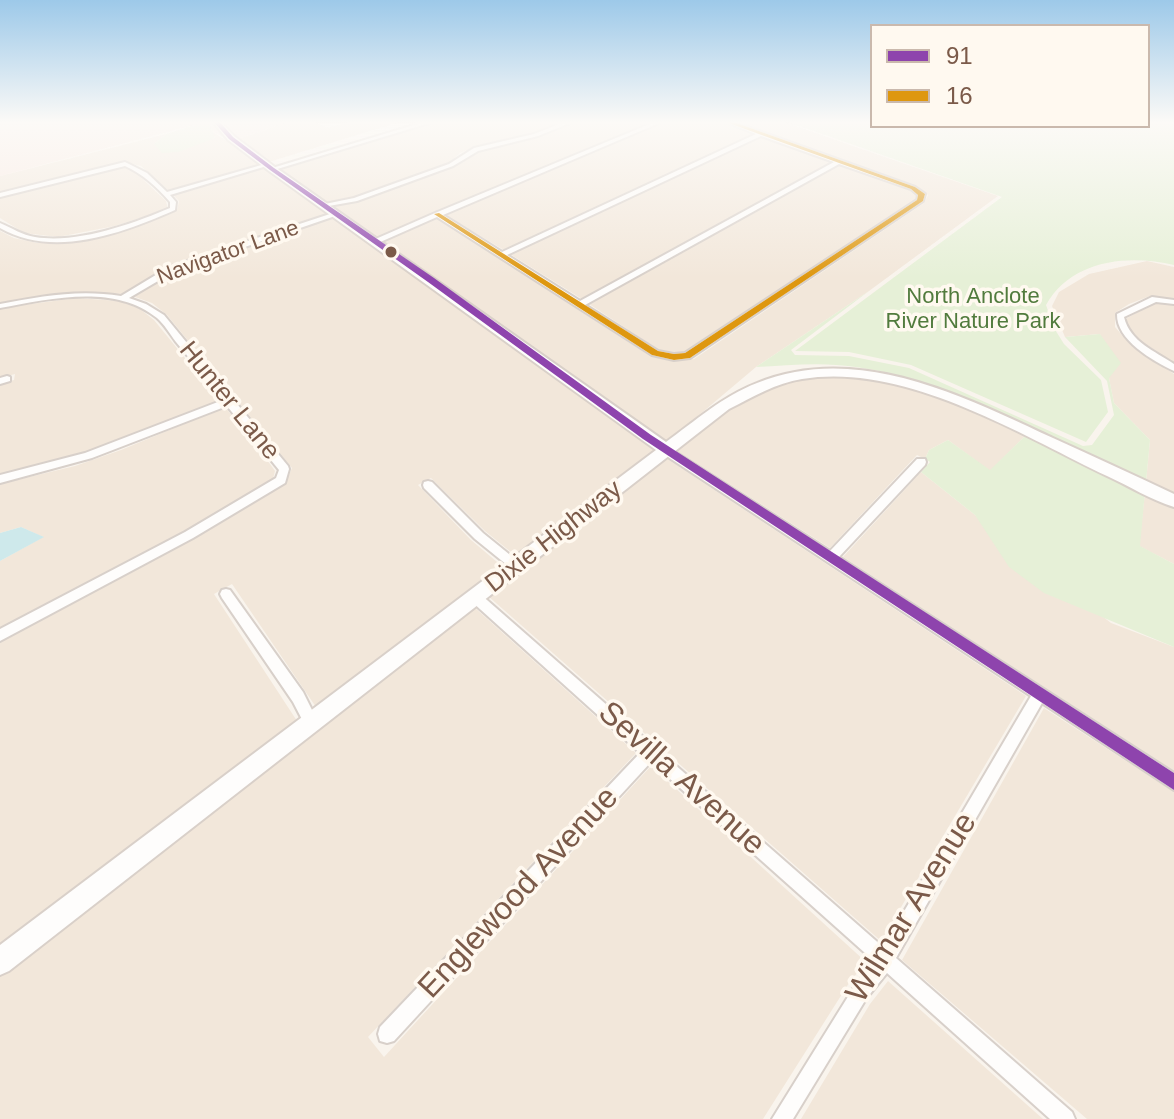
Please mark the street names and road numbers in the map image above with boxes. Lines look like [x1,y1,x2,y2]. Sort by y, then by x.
street label: Navigator Lane [153,215,303,291]
street label: Hunter Lane [172,336,286,466]
street label: Dixie Highway [479,474,629,600]
street label: Sevilla Avenue [590,694,772,864]
street label: Englewood Avenue [411,779,627,1007]
street label: Wilmar Avenue [838,806,986,1010]

